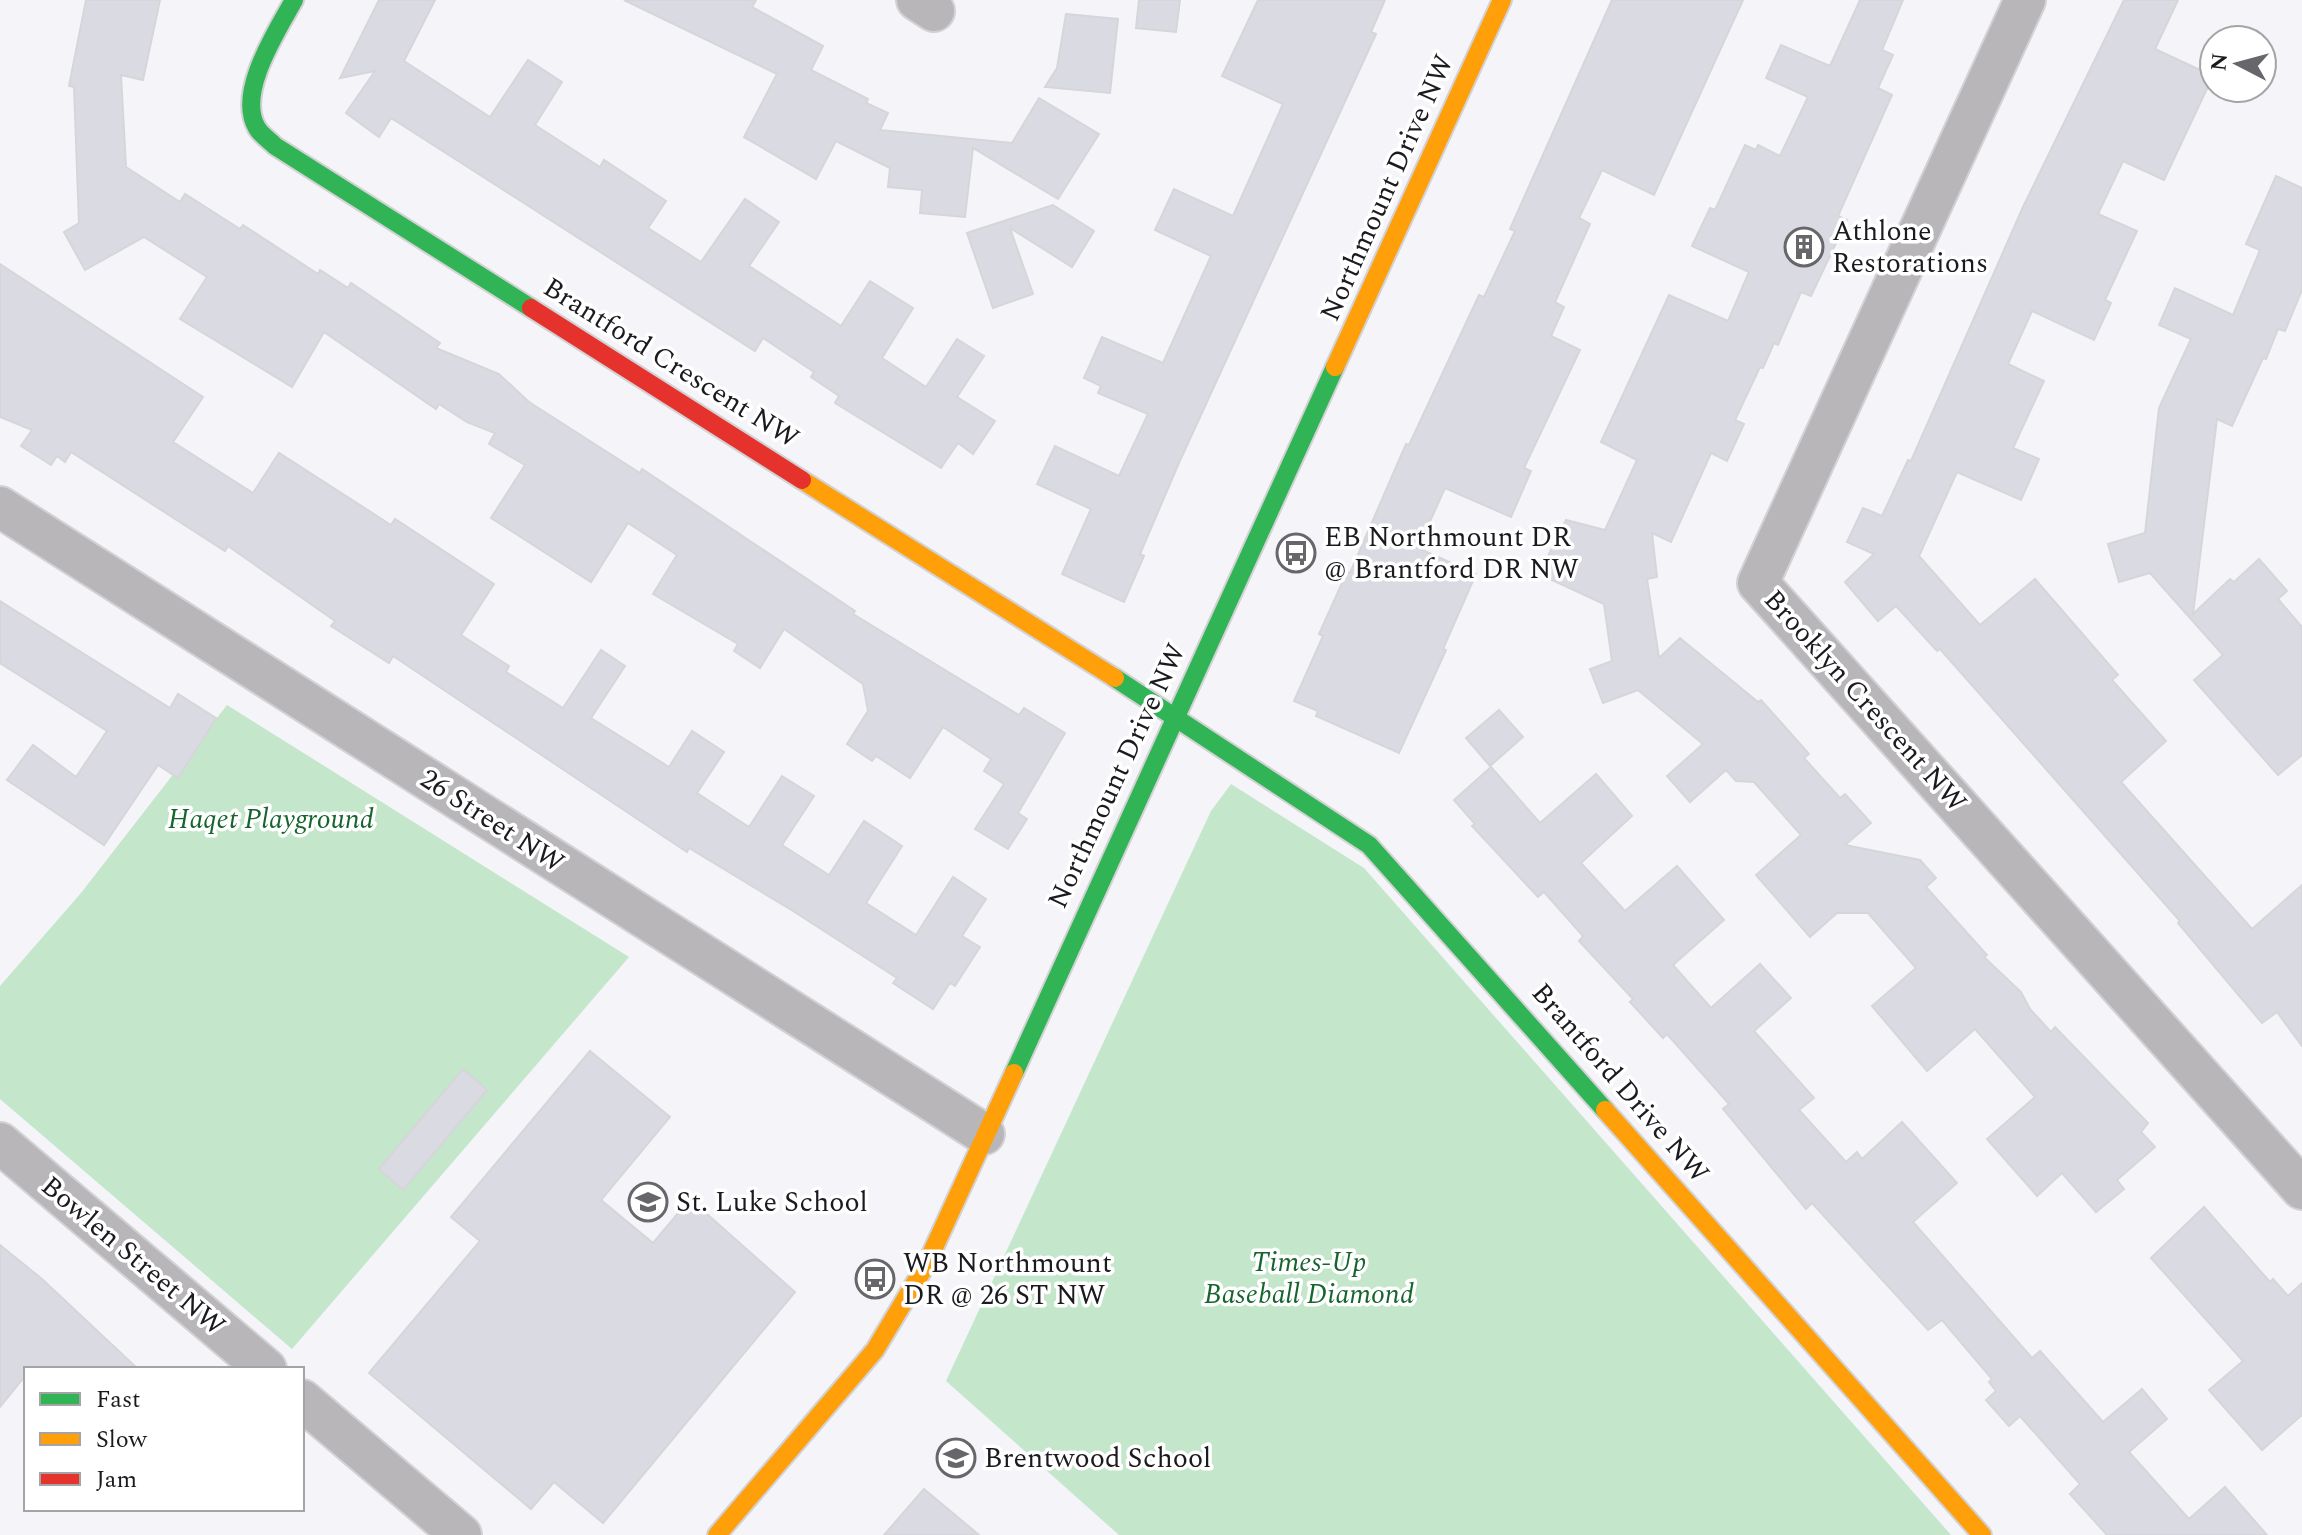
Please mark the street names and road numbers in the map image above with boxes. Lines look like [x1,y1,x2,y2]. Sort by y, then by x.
street label: Northmount Drive NW [1309,47,1465,328]
street label: Brantford Crescent NW [535,267,808,460]
street label: Brooklyn Crescent NW [1753,580,1977,822]
street label: Northmount Drive NW [1037,636,1198,916]
street label: 26 Street NW [411,758,573,884]
street label: Brantford Drive NW [1521,973,1720,1193]
street label: Bowlen Street NW [31,1166,235,1347]

